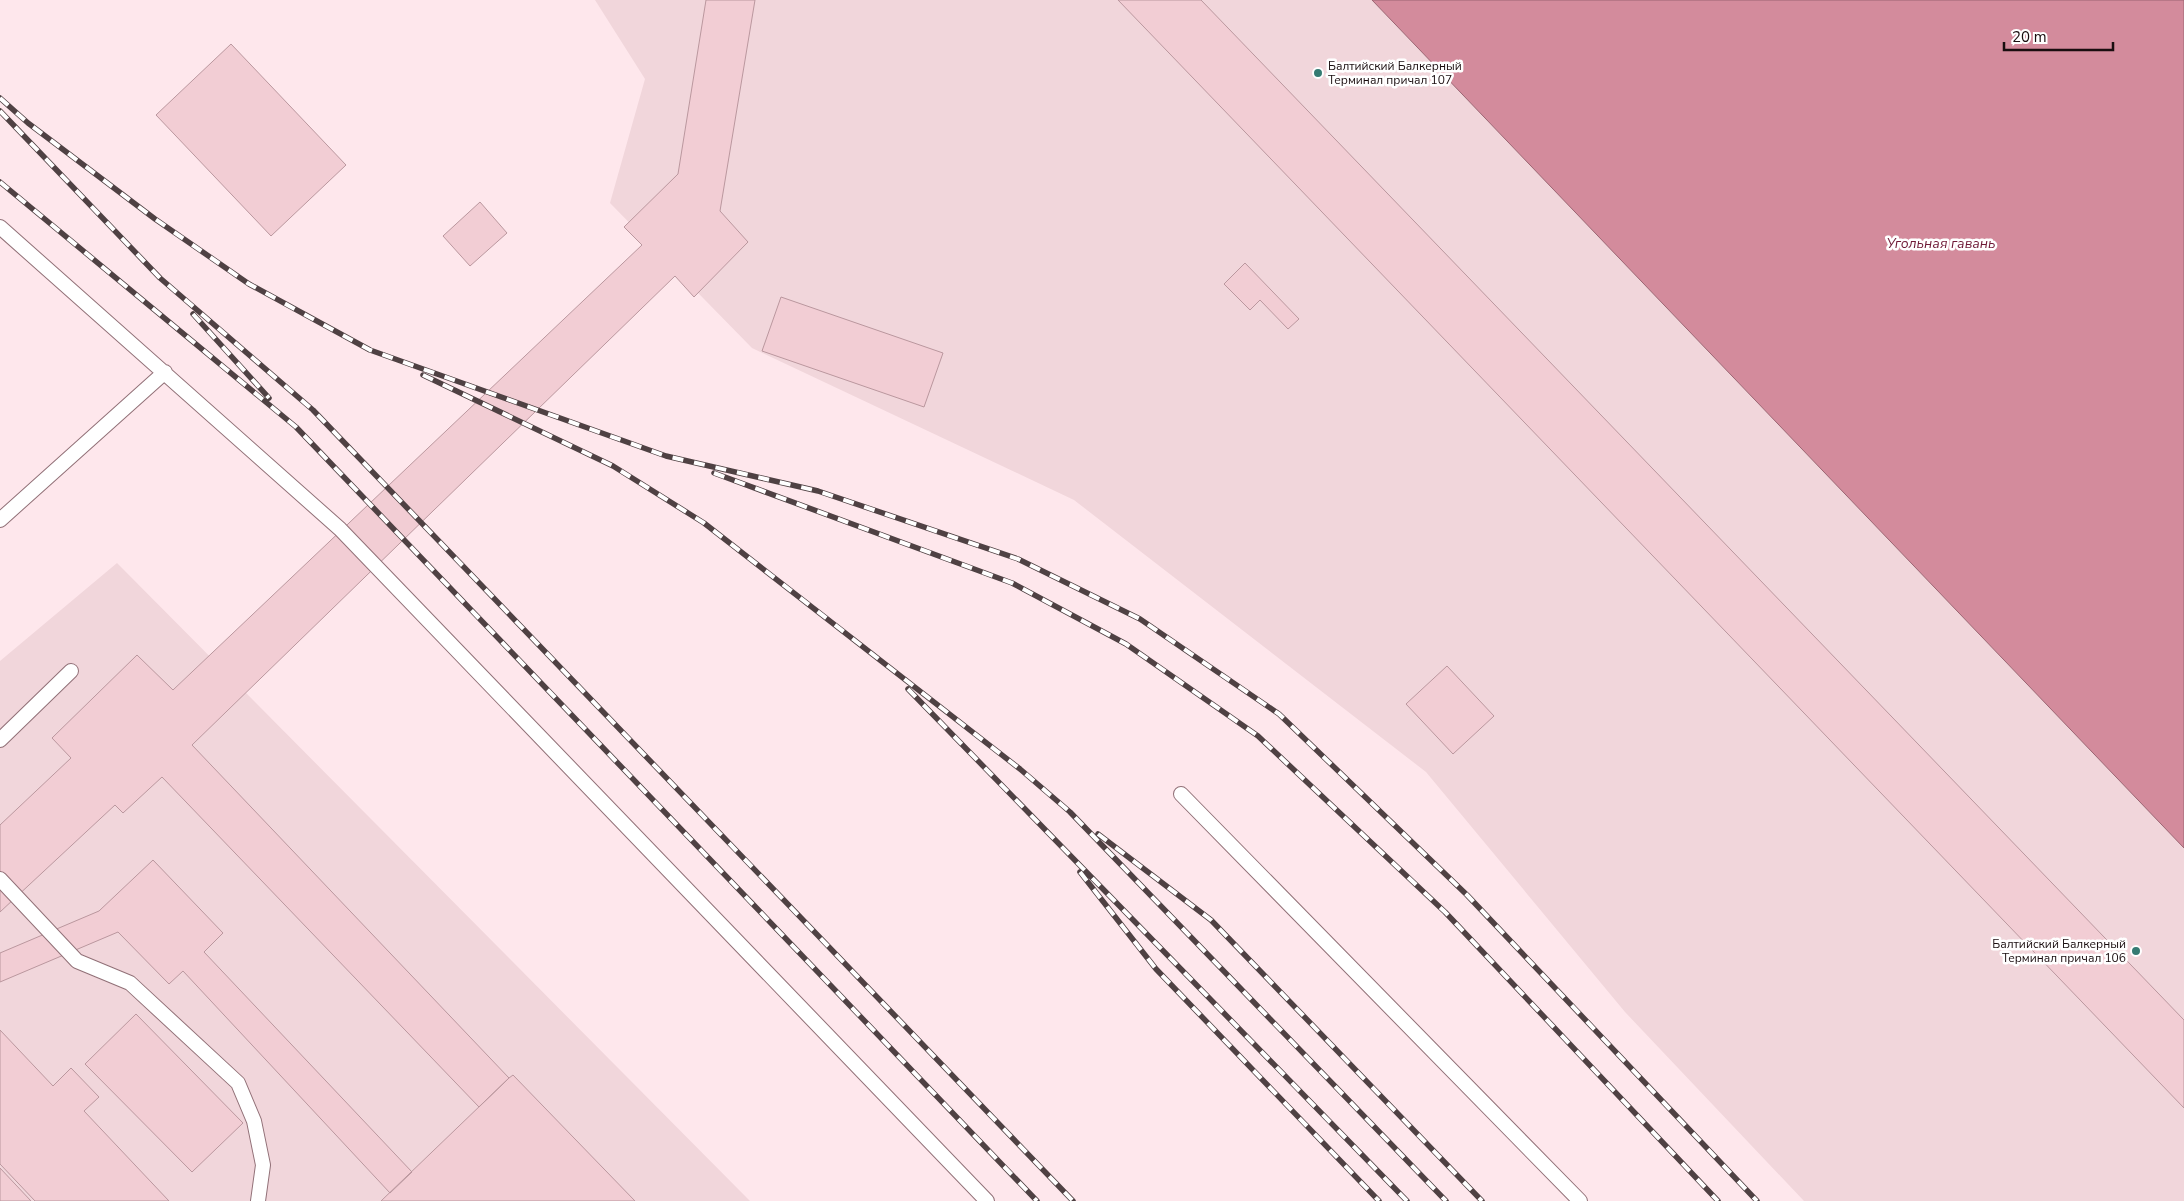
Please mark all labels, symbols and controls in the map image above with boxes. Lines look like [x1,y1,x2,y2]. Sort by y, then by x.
scale bar [2004,20,2113,52]
text: 20 m [2012,27,2047,47]
place label: Балтийский Балкерный Терминал причал 107 [1328,58,1462,88]
marker: Балтийский Балкерный Терминал причал 107 [1312,67,1324,79]
water label: Угольная гавань [1886,234,1996,253]
place label: Балтийский Балкерный Терминал причал 106 [1992,936,2126,966]
marker: Балтийский Балкерный Терминал причал 106 [2130,945,2142,957]

